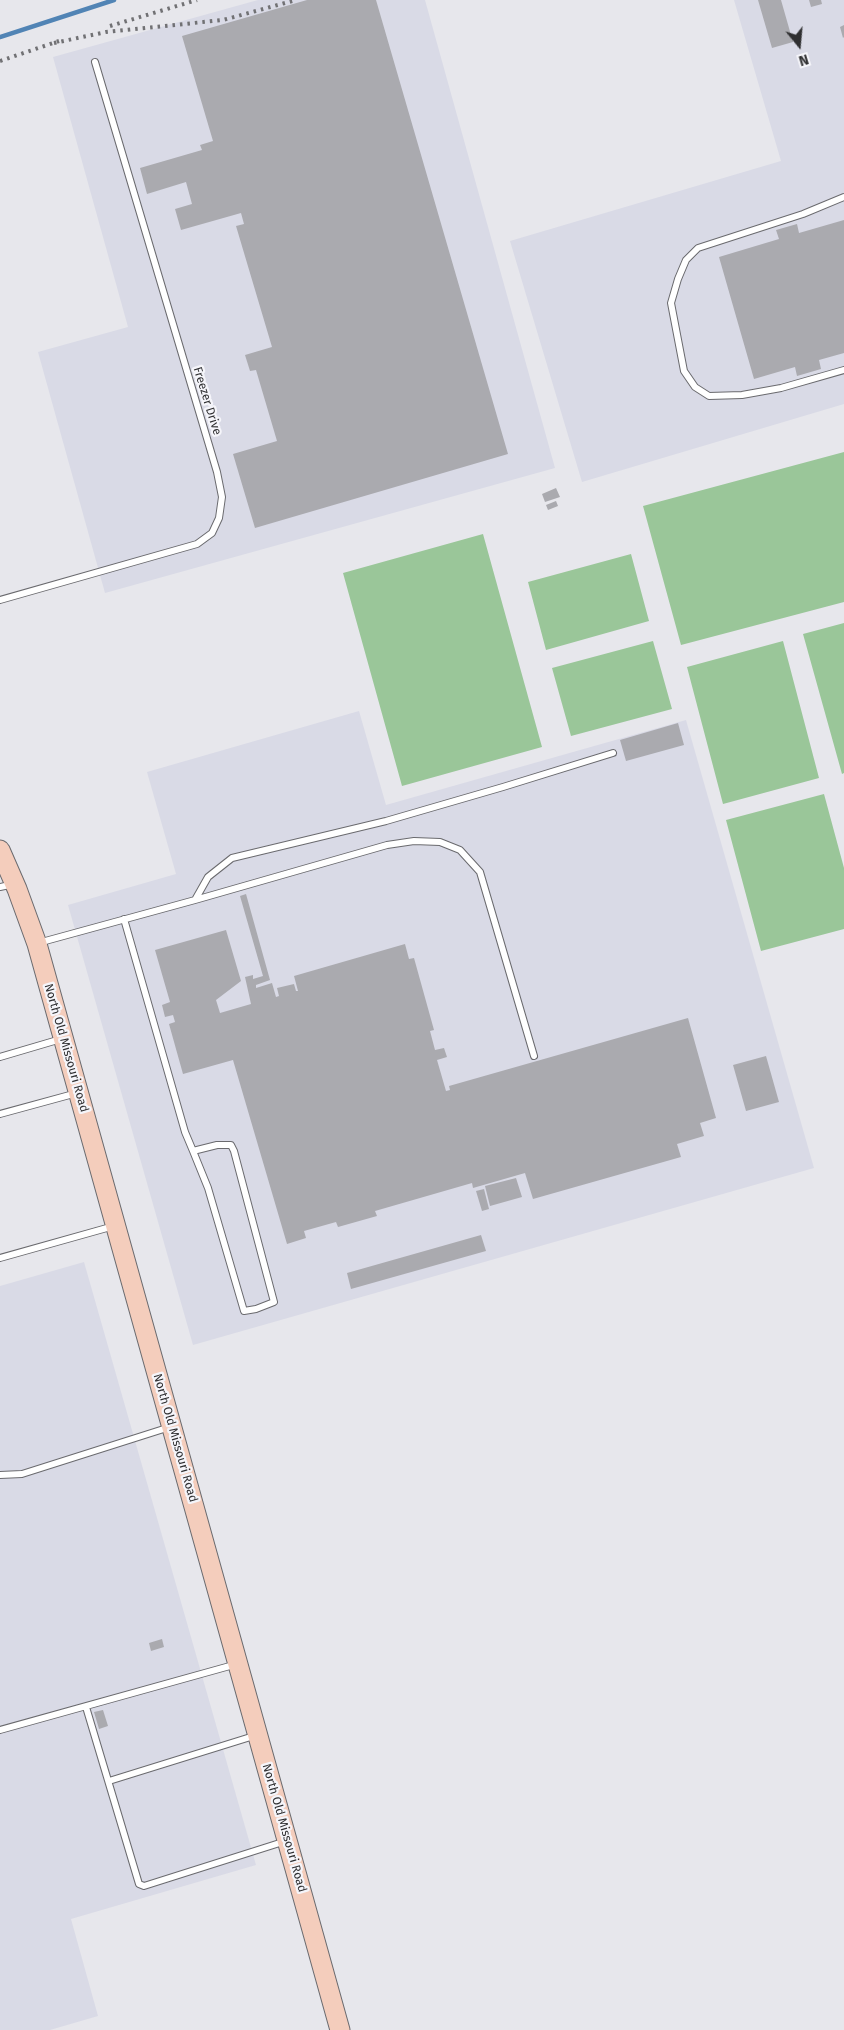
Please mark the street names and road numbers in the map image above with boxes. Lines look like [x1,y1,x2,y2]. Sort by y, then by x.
street label: Freezer Drive [190,365,224,437]
street label: North Old Missouri Road [41,982,91,1114]
street label: North Old Missouri Road [150,1372,200,1504]
street label: North Old Missouri Road [259,1762,309,1894]

